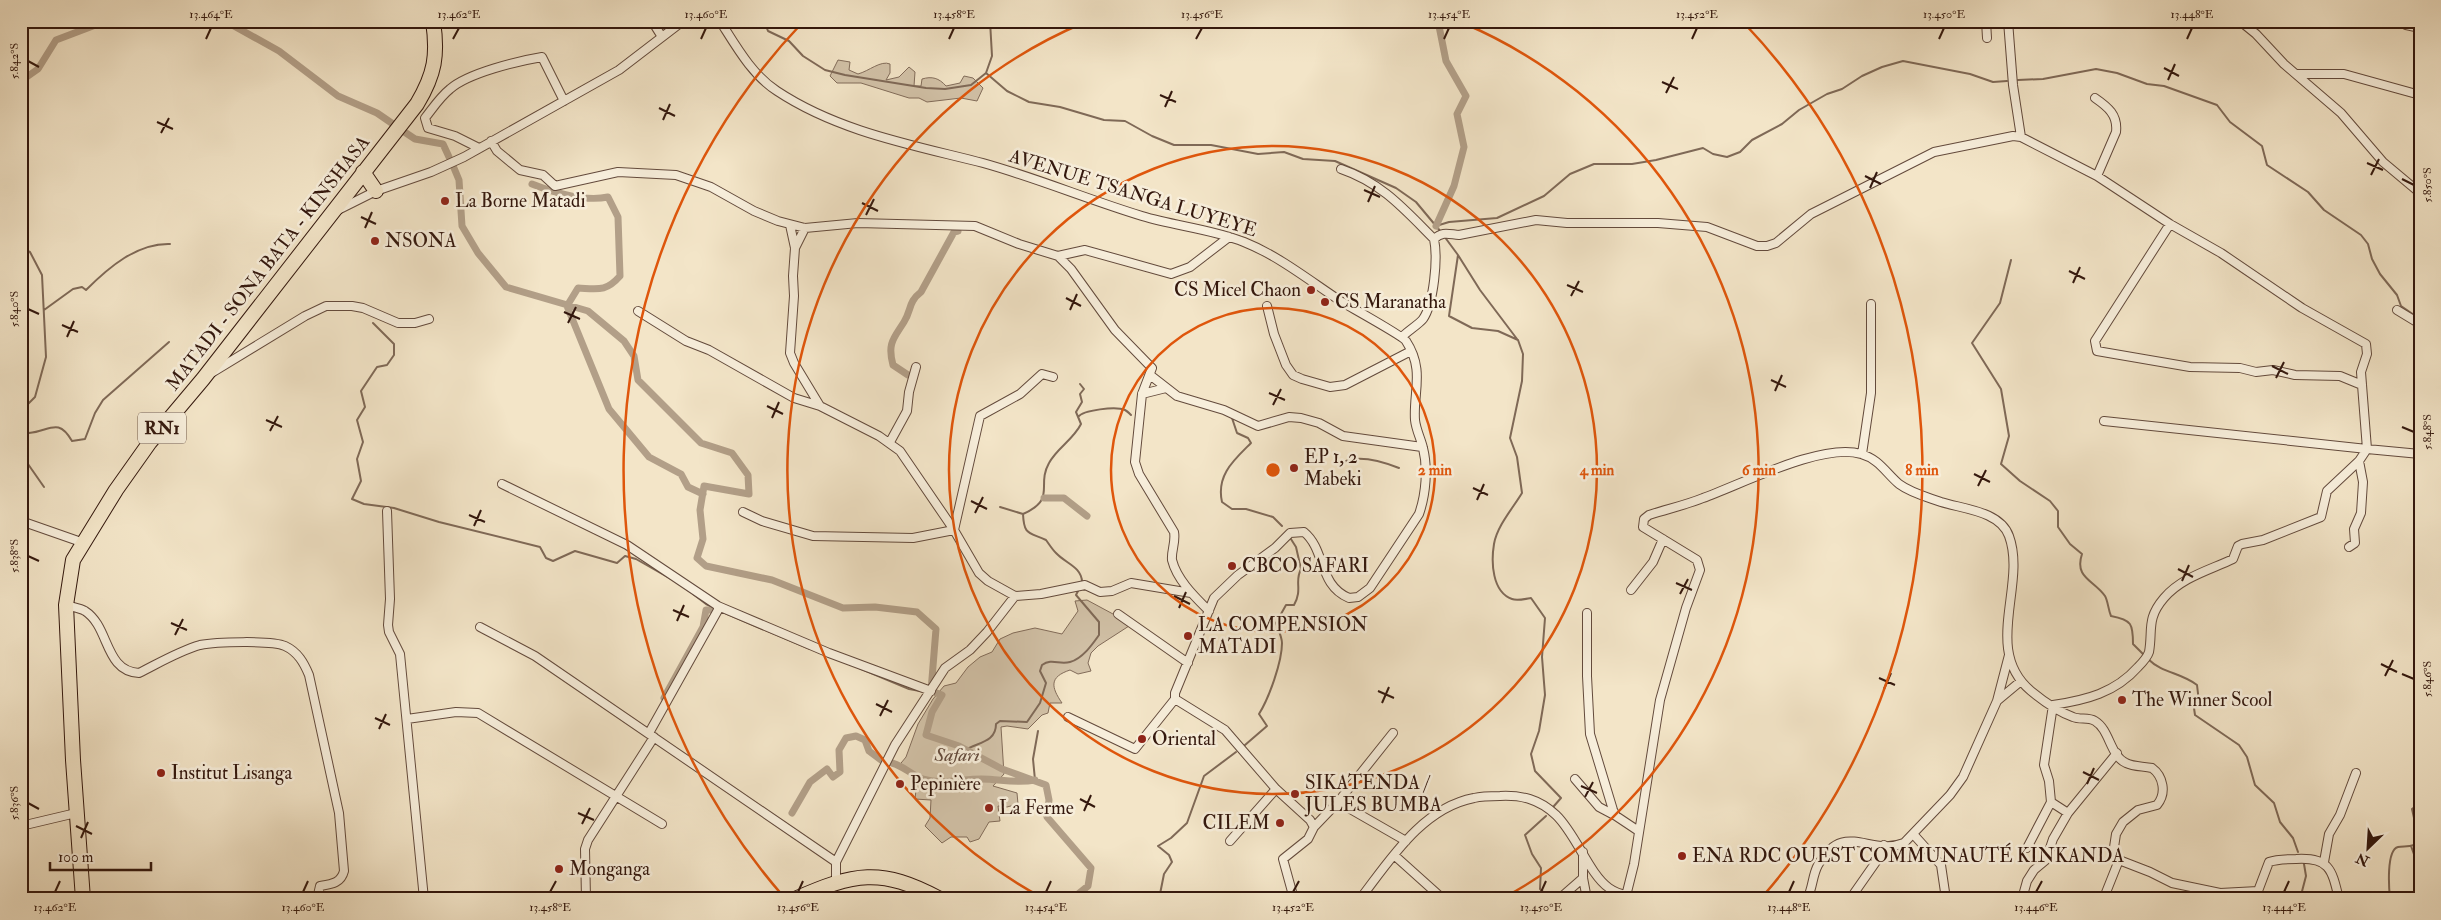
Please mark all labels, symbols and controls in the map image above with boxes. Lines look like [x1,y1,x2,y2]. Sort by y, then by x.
text: 13.464°E [189,7,233,22]
text: 13.462°E [438,7,481,22]
text: 13.460°E [685,7,728,22]
text: 13.458°E [933,7,975,22]
text: 13.456°E [1181,7,1223,22]
text: 13.454°E [1428,7,1470,22]
text: 13.452°E [1676,7,1718,22]
text: 13.450°E [1923,7,1965,22]
text: 13.448°E [2171,7,2214,22]
text: 5.842°S [7,43,22,79]
street label: MATADI - SONA BATA - KINSHASA [161,131,375,395]
street label: AVENUE TSANGA LUYEYE [1005,144,1260,242]
text: 5.850°S [2420,167,2435,203]
place label: La Borne Matadi [455,189,585,213]
marker: La Borne Matadi [439,195,451,207]
place label: NSONA [385,229,456,253]
marker: NSONA [369,235,381,247]
place label: CS Micel Chaon [1174,278,1301,302]
marker: CS Micel Chaon [1305,284,1317,296]
place label: CS Maranatha [1335,290,1446,314]
text: 5.840°S [7,291,22,327]
marker: CS Maranatha [1319,296,1331,308]
road number: RN1 [138,412,186,443]
text: 5.848°S [2420,414,2435,450]
place label: EP 1, 2 Mabeki [1304,445,1362,491]
centre of rings [1264,461,1282,479]
text: 2 min [1418,461,1452,480]
text: 4 min [1579,461,1615,480]
text: 6 min [1742,461,1776,480]
text: 8 min [1905,461,1939,480]
marker: EP 1, 2 Mabeki [1288,462,1300,474]
text: 5.838°S [7,539,22,573]
place label: CBCO SAFARI [1242,554,1369,578]
marker: CBCO SAFARI [1226,560,1238,572]
place label: LA COMPENSION MATADI [1198,613,1368,659]
marker: LA COMPENSION MATADI [1182,630,1194,642]
text: 5.846°S [2420,661,2435,697]
place label: The Winner Scool [2132,688,2272,712]
marker: The Winner Scool [2116,694,2128,706]
place label: Oriental [1152,727,1216,751]
marker: Oriental [1136,733,1148,745]
park label: Safari [933,743,980,767]
place label: Institut Lisanga [171,761,292,785]
marker: Institut Lisanga [155,767,167,779]
place label: SIKATENDA / JULES BUMBA [1304,771,1442,817]
place label: Pepinière [910,772,981,797]
marker: Pepinière [894,778,906,790]
text: 5.836°S [7,786,22,820]
marker: SIKATENDA / JULES BUMBA [1289,788,1301,800]
place label: La Ferme [999,796,1074,820]
marker: La Ferme [983,802,995,814]
place label: CILEM [1203,811,1270,835]
marker: CILEM [1274,817,1286,829]
north arrow [2344,822,2394,872]
scale bar [50,840,151,872]
place label: ENA RDC OUEST COMMUNAUTÉ KINKANDA [1692,842,2124,868]
text: 100 m [58,848,94,867]
text: N [2353,849,2373,870]
marker: ENA RDC OUEST COMMUNAUTÉ KINKANDA [1676,850,1688,862]
place label: Monganga [569,857,650,881]
marker: Monganga [553,863,565,875]
text: 13.462°E [34,900,77,915]
text: 13.460°E [282,900,325,915]
text: 13.458°E [529,900,571,915]
text: 13.456°E [777,900,819,915]
text: 13.454°E [1025,900,1067,915]
text: 13.452°E [1272,900,1314,915]
text: 13.450°E [1520,900,1562,915]
text: 13.448°E [1768,900,1811,915]
text: 13.446°E [2014,900,2058,915]
text: 13.444°E [2262,900,2306,915]

